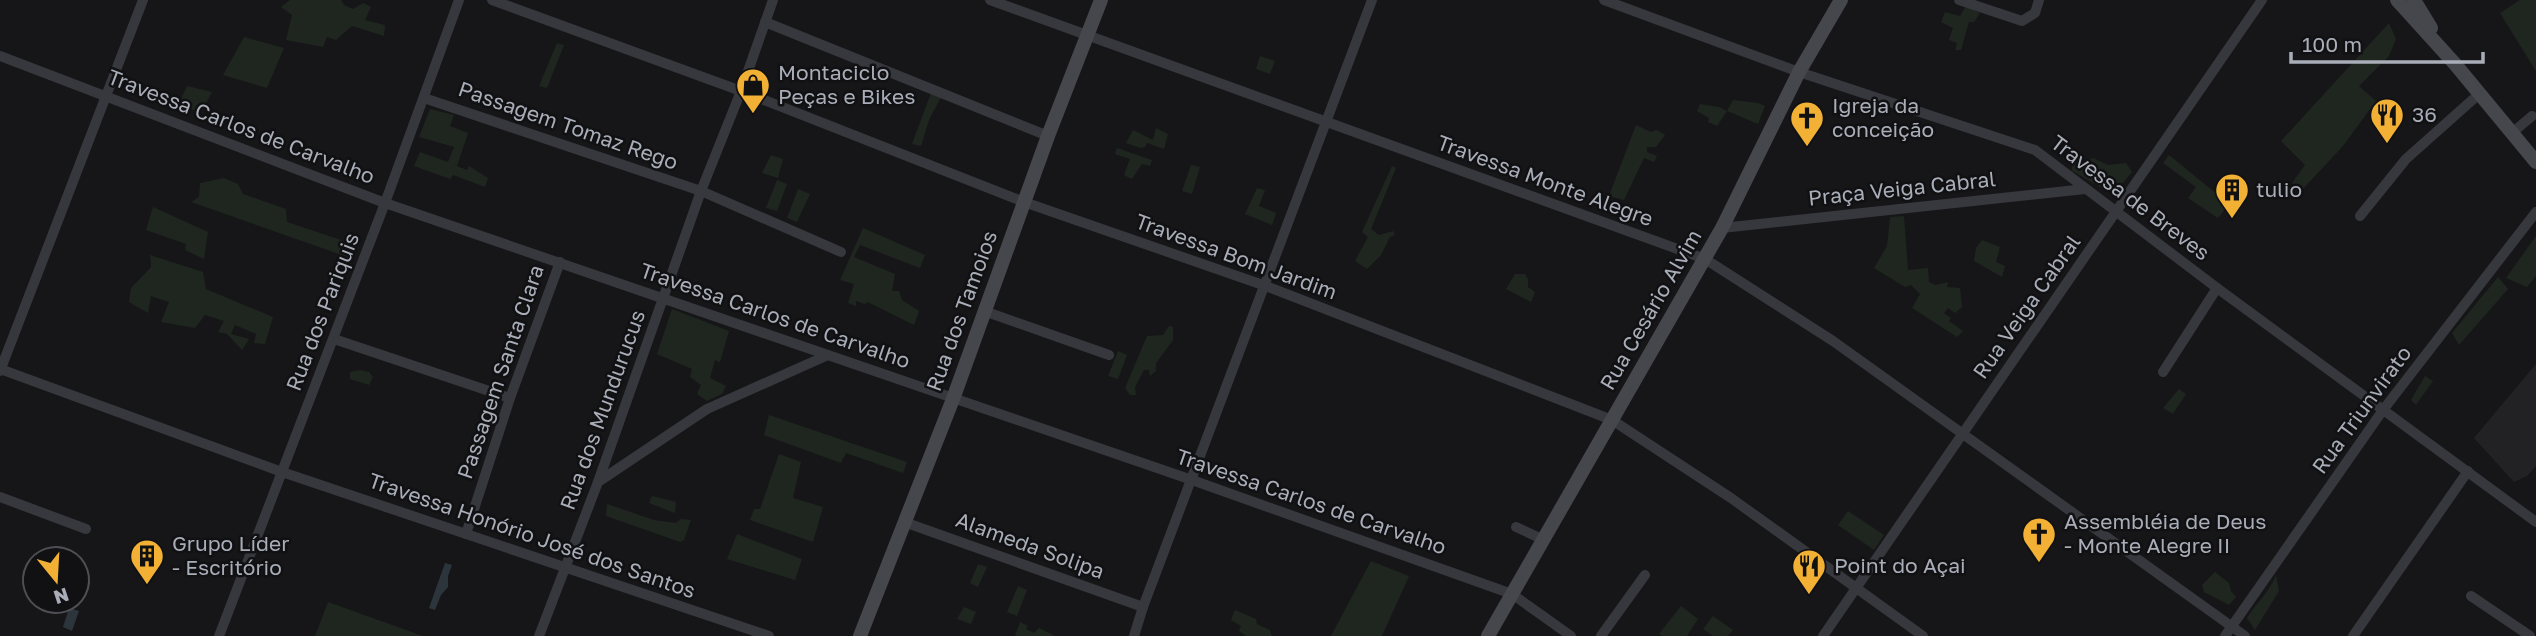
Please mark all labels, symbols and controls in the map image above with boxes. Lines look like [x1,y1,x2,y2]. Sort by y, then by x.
scale bar [2291,21,2484,65]
text: 100 m [2302,31,2362,57]
place label: Montaciclo Peças e Bikes [778,59,915,109]
street label: Travessa Carlos de Carvalho [104,63,379,189]
shop icon: Montaciclo Peças e Bikes [734,66,772,115]
street label: Passagem Tomaz Rego [455,75,681,175]
place label: Igreja da conceição [1832,92,1934,142]
restaurant icon: 36 [2368,96,2406,145]
church icon: Igreja da conceição [1788,99,1826,148]
place label: 36 [2412,101,2437,127]
street label: Travessa Monte Alegre [1434,129,1657,231]
street label: Travessa de Breves [2046,129,2215,265]
street label: Praça Veiga Cabral [1807,165,1997,211]
building icon: tulio [2213,171,2251,220]
place label: tulio [2256,176,2302,202]
street label: Travessa Bom Jardim [1132,207,1341,305]
street label: Rua Cesário Alvim [1594,225,1707,394]
street label: Rua dos Tamoios [920,227,1002,395]
street label: Rua dos Pariquis [280,229,364,394]
street label: Rua Veiga Cabral [1967,229,2086,383]
street label: Travessa Carlos de Carvalho [637,257,914,374]
street label: Passagem Santa Clara [451,261,549,482]
street label: Rua dos Mundurucus [554,306,650,513]
street label: Rua Triunvirato [2306,340,2416,478]
street label: Travessa Carlos de Carvalho [1173,443,1450,560]
street label: Travessa Honório José dos Santos [365,467,699,603]
street label: Alameda Solipa [953,506,1108,584]
place label: Assembléia de Deus - Monte Alegre II [2064,508,2266,558]
church icon: Assembléia de Deus - Monte Alegre II [2020,515,2058,564]
place label: Grupo Líder - Escritório [172,530,289,580]
building icon: Grupo Líder - Escritório [128,537,166,586]
north arrow [21,545,91,615]
restaurant icon: Point do Açai [1790,547,1828,596]
place label: Point do Açai [1834,552,1966,578]
text: N [51,583,72,610]

